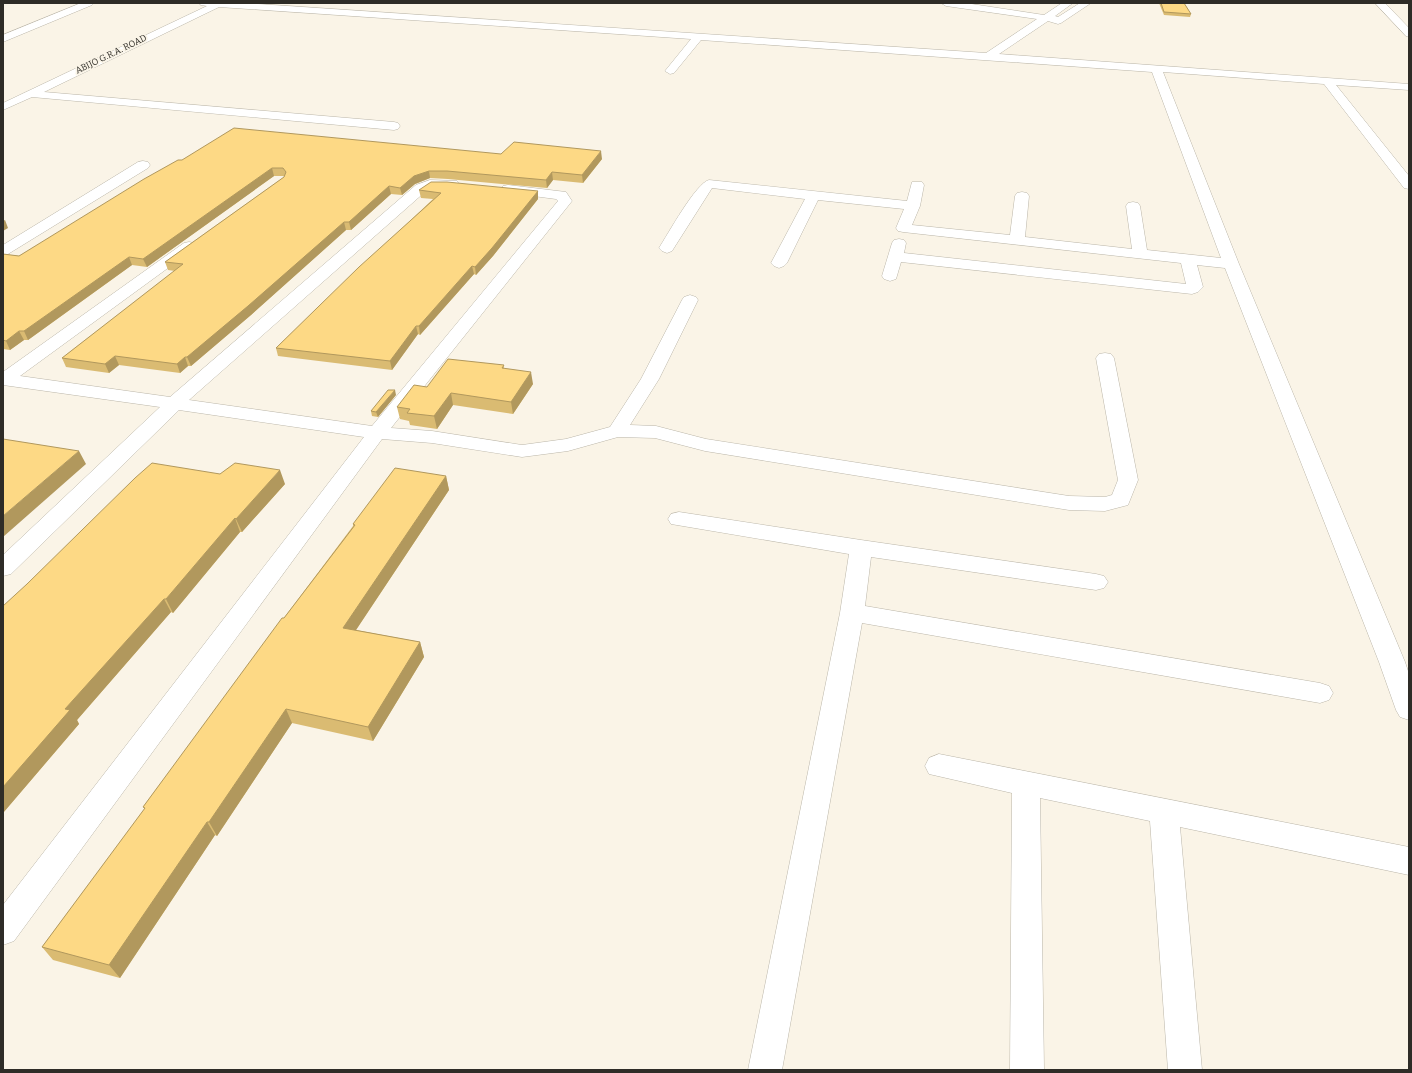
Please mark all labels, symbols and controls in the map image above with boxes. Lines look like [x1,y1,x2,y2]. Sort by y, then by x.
street label: ABIJO G.R.A. ROAD [74,32,148,76]

